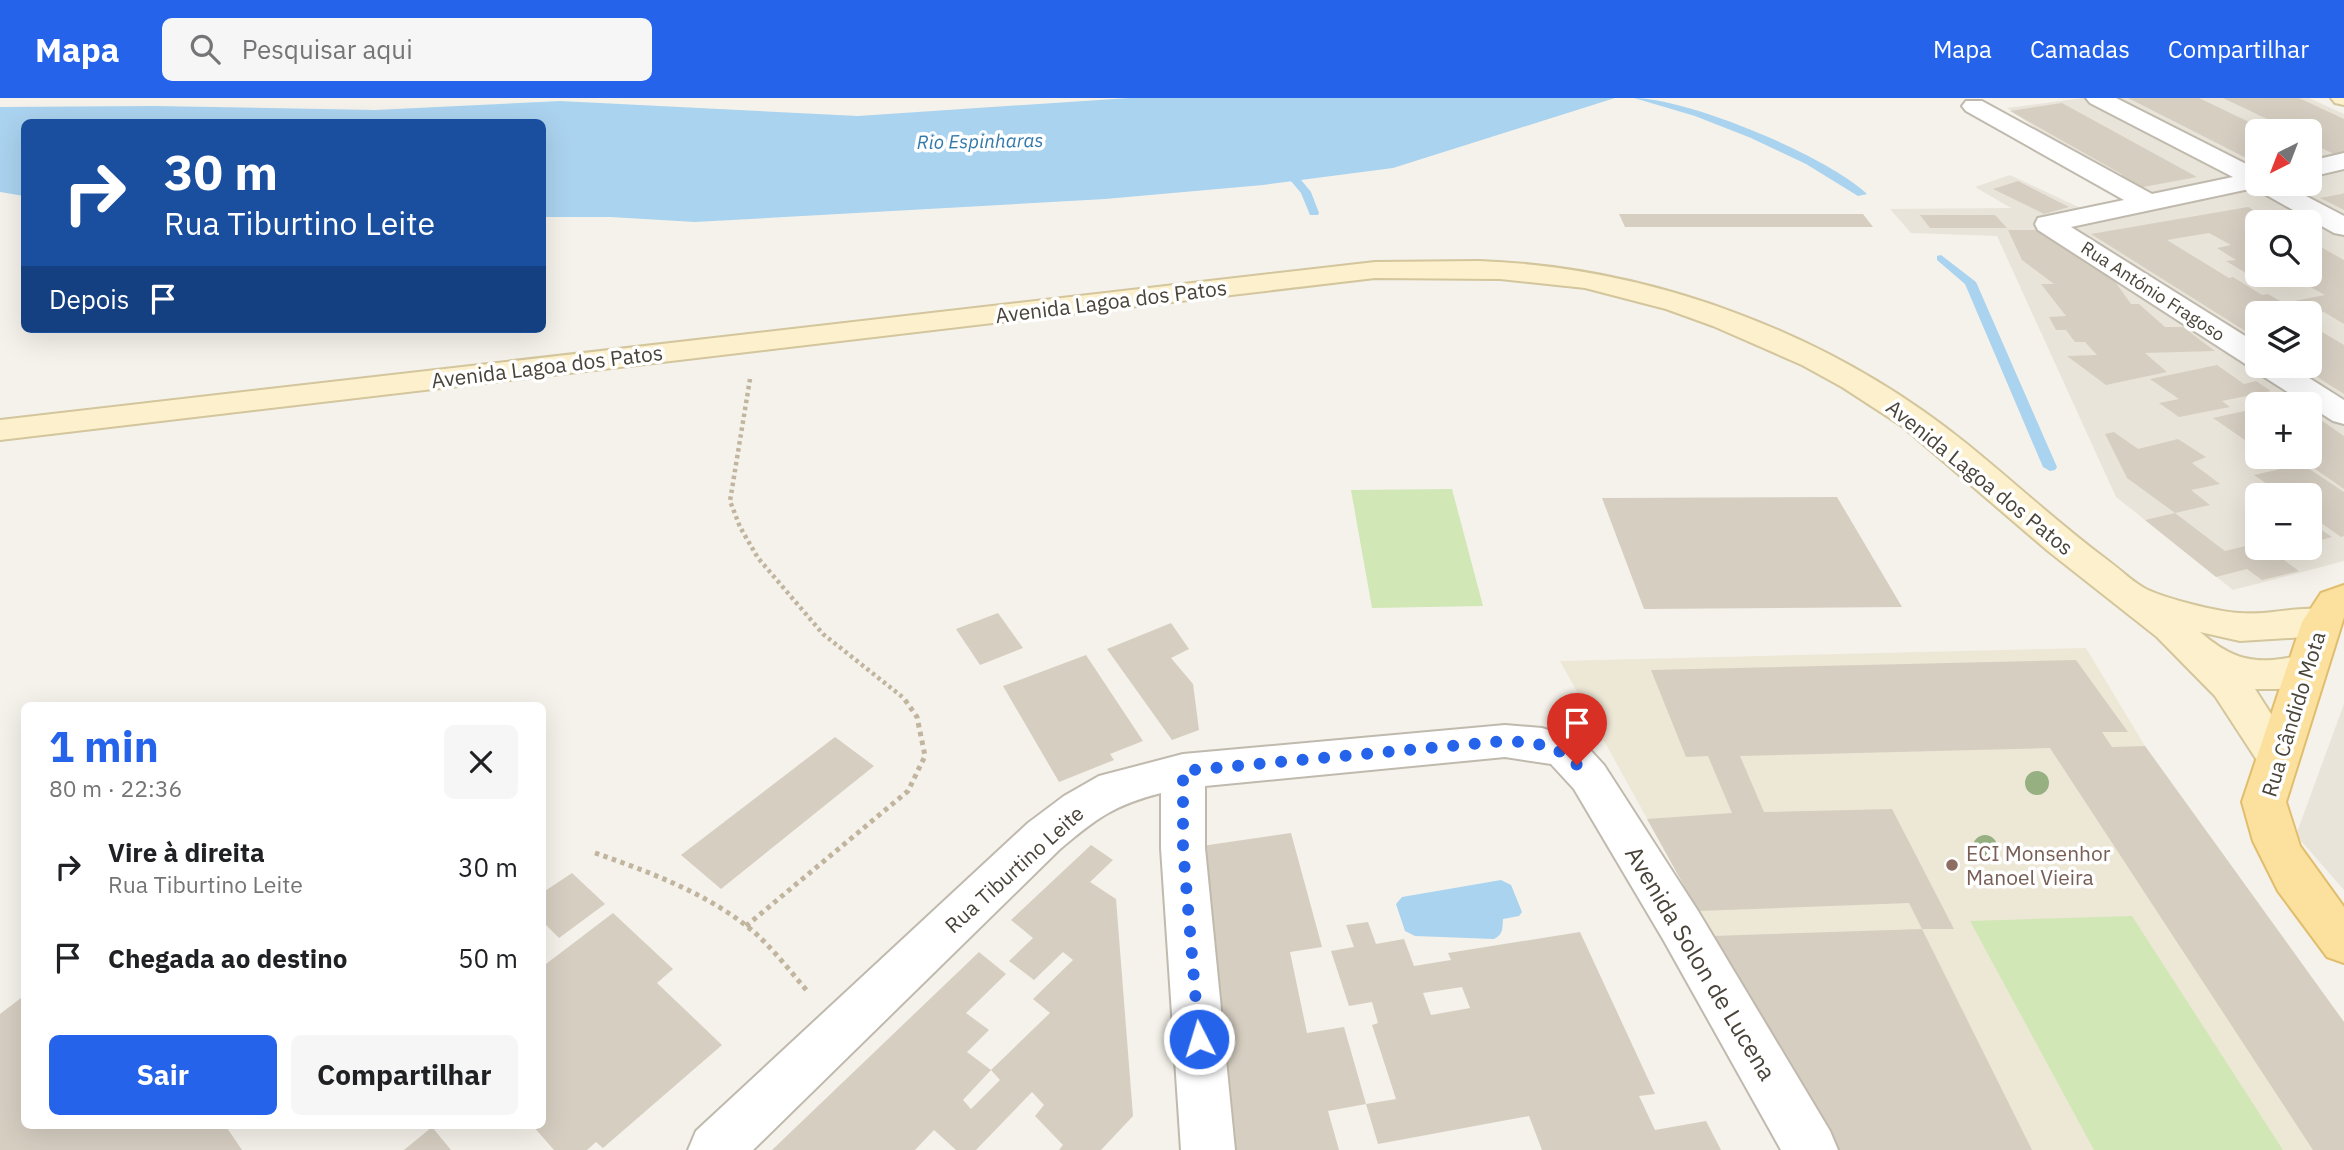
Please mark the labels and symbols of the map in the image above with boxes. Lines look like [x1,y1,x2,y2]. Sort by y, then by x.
north arrow [2245,119,2322,196]
water label: Rio Espinharas [916,128,1044,154]
street label: Rua António Fragoso [2077,236,2229,346]
street label: Avenida Lagoa dos Patos [994,273,1228,329]
street label: Avenida Lagoa dos Patos [430,338,664,394]
street label: Avenida Lagoa dos Patos [1881,393,2079,561]
street label: Rua Cândido Mota [2255,628,2331,800]
pin [1547,693,1607,765]
street label: Rua Tiburtino Leite [939,799,1089,939]
place label: ECI Monsenhor Manoel Vieira [1966,839,2111,891]
street label: Avenida Solon de Lucena [1618,840,1784,1086]
marker: ECI Monsenhor Manoel Vieira [1944,857,1960,873]
position arrow [1162,1002,1236,1076]

